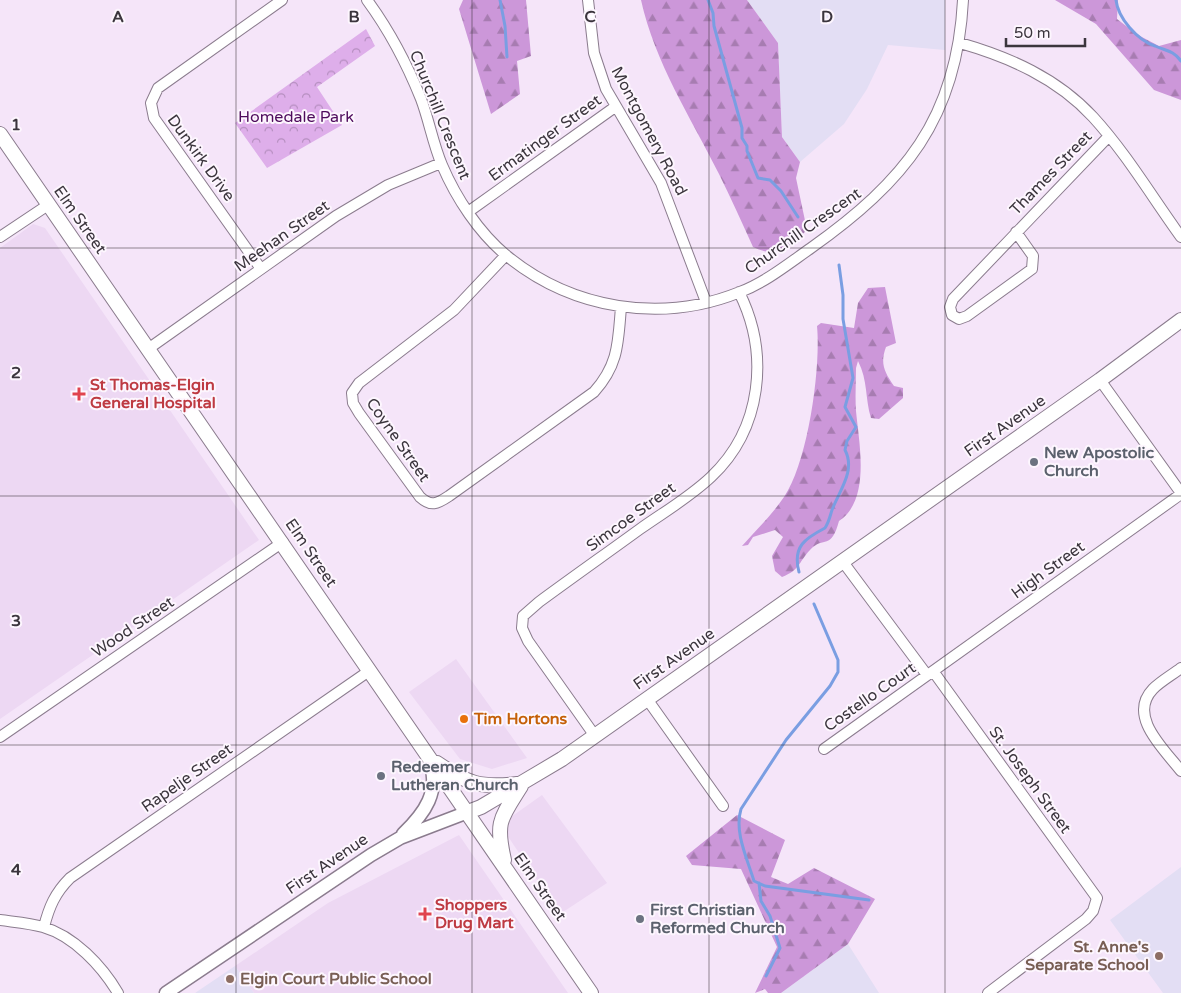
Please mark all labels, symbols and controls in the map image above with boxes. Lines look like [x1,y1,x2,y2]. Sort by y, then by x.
text: A [112,7,124,27]
text: B [348,7,360,27]
text: C [584,7,596,27]
text: D [821,7,833,27]
scale bar [1006,15,1085,47]
text: 50 m [1014,24,1051,42]
street label: Churchill Crescent [405,47,475,183]
street label: Montgomery Road [607,63,691,199]
street label: Ermatinger Street [485,90,605,186]
park label: Homedale Park [238,107,354,127]
street label: Dunkirk Drive [163,111,239,205]
text: 1 [11,115,21,135]
street label: Thames Street [1006,127,1096,219]
street label: Elm Street [49,182,111,258]
street label: Churchill Crescent [741,183,865,279]
street label: Meehan Street [231,196,333,276]
text: 2 [11,363,21,383]
place label: St Thomas-Elgin General Hospital [90,375,216,413]
marker: St Thomas-Elgin General Hospital [72,387,86,401]
street label: First Avenue [960,391,1050,461]
street label: Coyne Street [362,394,434,486]
place label: New Apostolic Church [1044,443,1154,481]
marker: New Apostolic Church [1028,456,1040,468]
street label: Simcoe Street [582,478,680,556]
street label: Elm Street [281,515,341,591]
street label: High Street [1007,537,1089,603]
street label: Wood Street [88,592,178,662]
text: 3 [11,611,21,631]
street label: First Avenue [629,624,719,694]
street label: Costello Court [820,658,920,736]
place label: Tim Hortons [473,709,568,729]
marker: Tim Hortons [458,713,470,725]
street label: St. Joseph Street [984,723,1076,837]
street label: Rapelje Street [138,739,236,817]
place label: Redeemer Lutheran Church [391,757,519,795]
marker: Redeemer Lutheran Church [375,770,387,782]
street label: First Avenue [282,829,372,899]
street label: Elm Street [509,849,571,925]
text: 4 [11,860,21,880]
place label: Shoppers Drug Mart [435,895,515,933]
place label: First Christian Reformed Church [650,900,785,938]
marker: Shoppers Drug Mart [419,908,431,920]
marker: First Christian Reformed Church [634,913,646,925]
place label: St. Anne's Separate School [1025,937,1149,975]
marker: St. Anne's Separate School [1153,950,1165,962]
place label: Elgin Court Public School [240,969,432,989]
marker: Elgin Court Public School [224,973,236,985]

